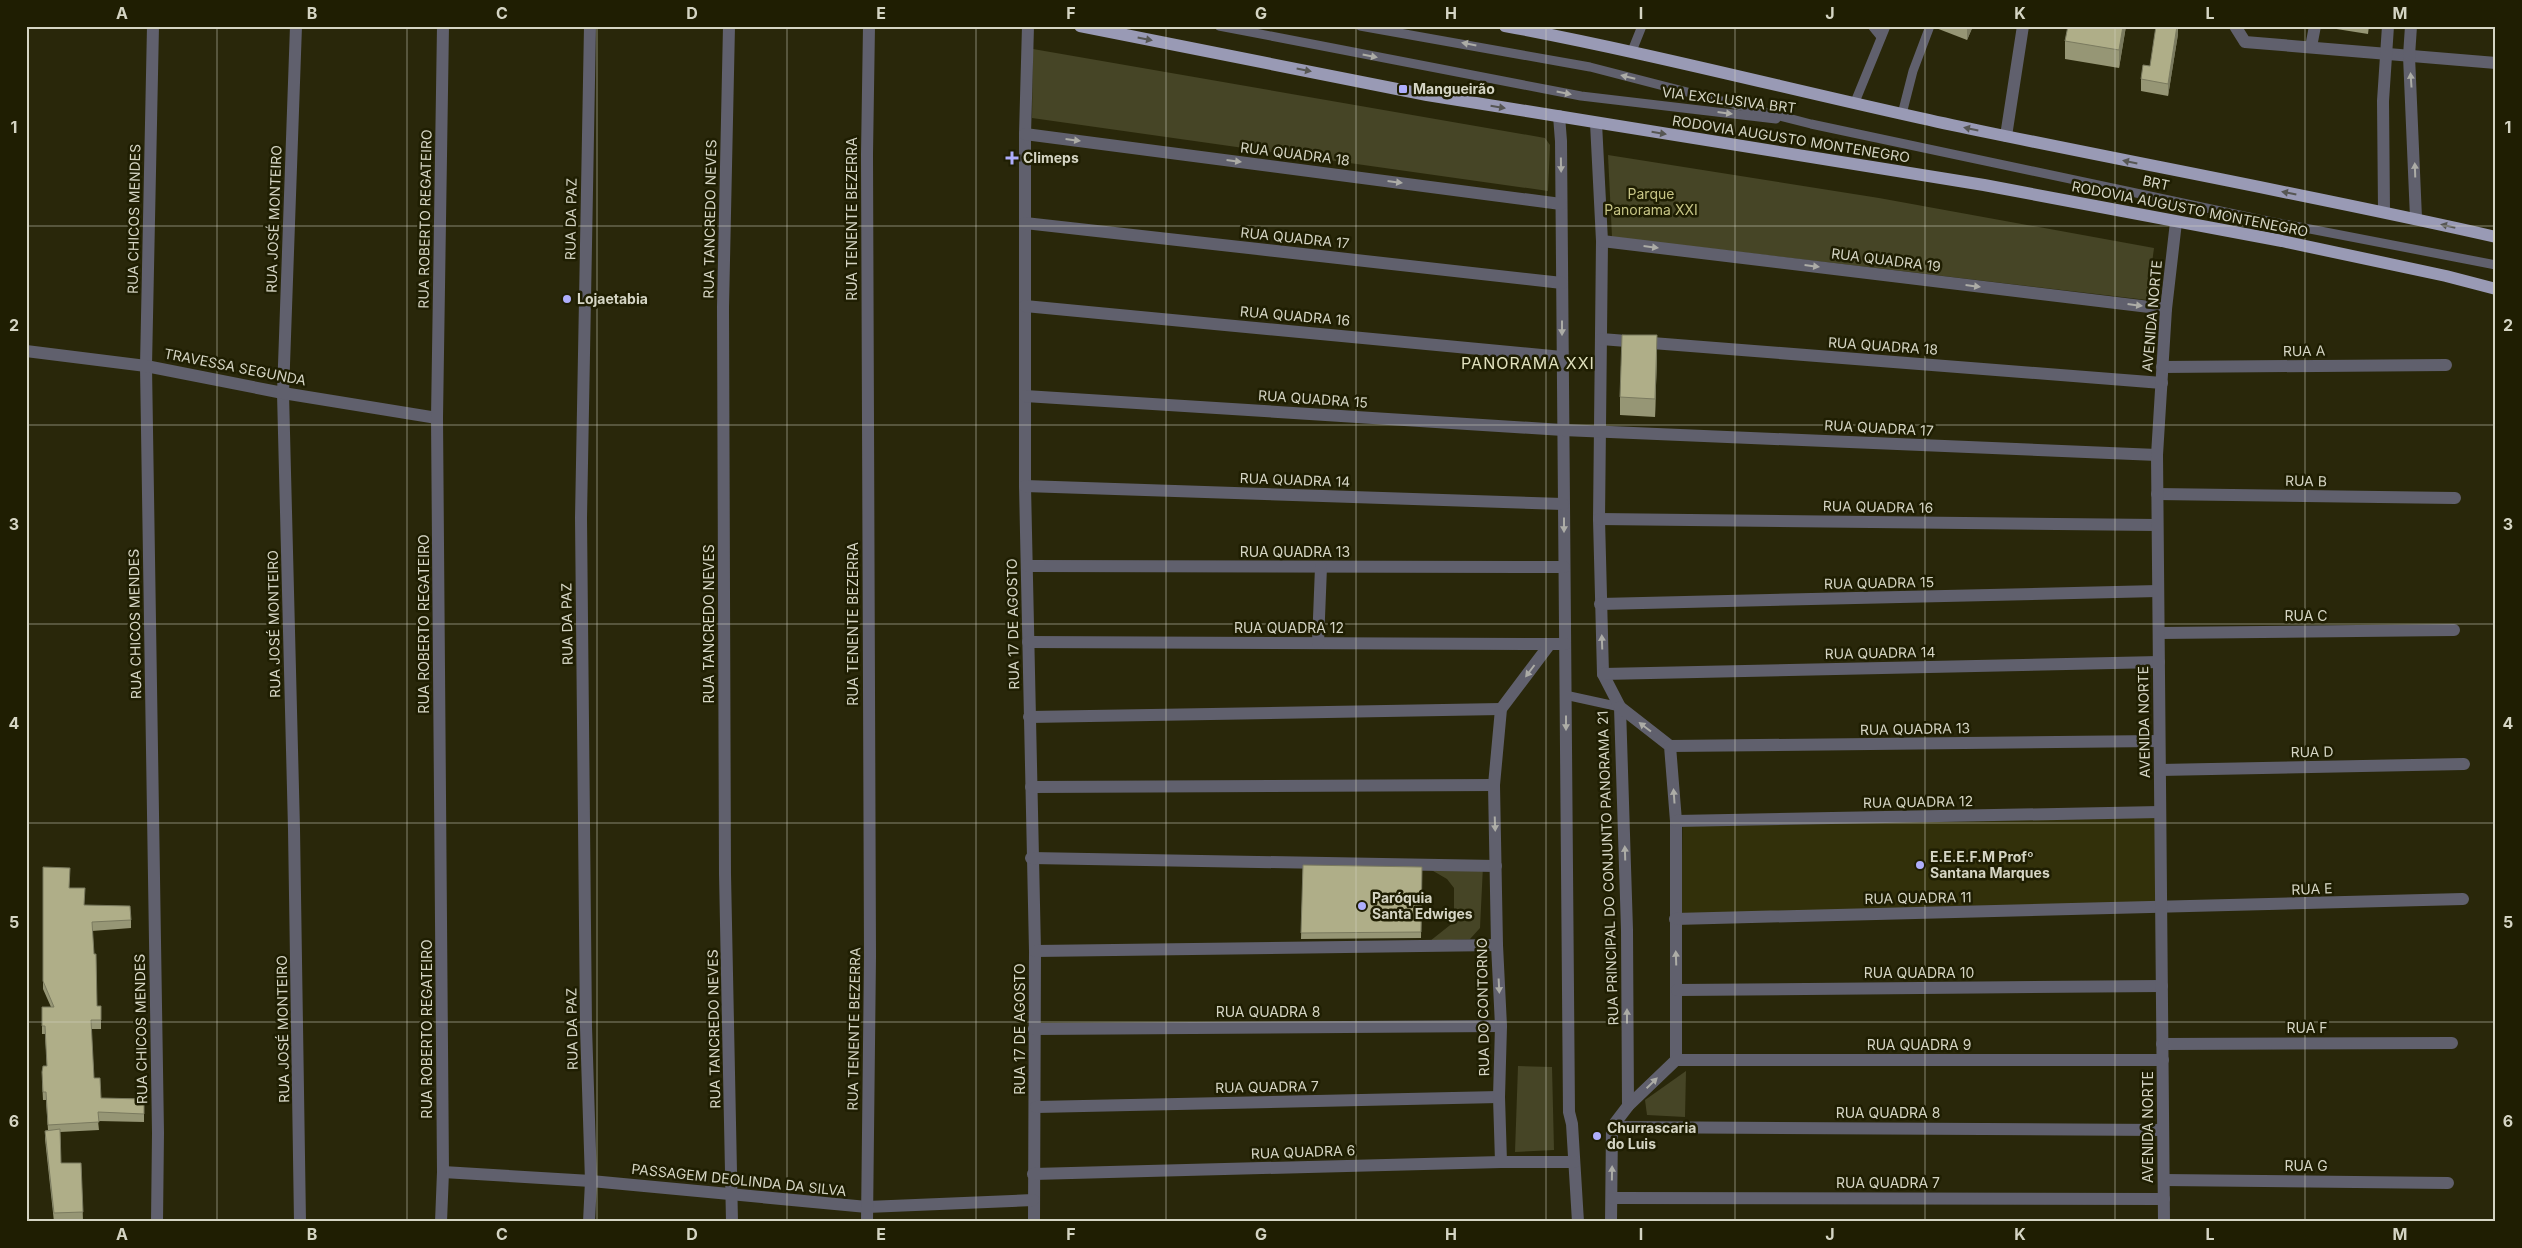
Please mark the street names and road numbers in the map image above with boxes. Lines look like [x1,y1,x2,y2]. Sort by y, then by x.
street label: VIA EXCLUSIVA BRT [1661,83,1797,116]
street label: RODOVIA AUGUSTO MONTENEGRO [1671,111,1911,166]
street label: RUA ROBERTO REGATEIRO [414,129,435,309]
street label: RUA TENENTE BEZERRA [843,137,860,301]
street label: RUA QUADRA 18 [1239,138,1351,169]
street label: RUA TANCREDO NEVES [700,139,719,299]
street label: RUA CHICOS MENDES [124,144,143,294]
street label: RUA JOSÉ MONTEIRO [262,145,285,293]
street label: BRT [2141,171,2171,194]
street label: RODOVIA AUGUSTO MONTENEGRO [2070,177,2310,240]
street label: RUA DA PAZ [561,178,580,260]
street label: RUA QUADRA 17 [1240,223,1351,252]
street label: RUA QUADRA 19 [1830,244,1942,275]
street label: AVENIDA NORTE [2138,259,2165,372]
street label: RUA QUADRA 16 [1239,302,1351,329]
street label: RUA QUADRA 18 [1827,333,1939,358]
street label: RUA A [2283,342,2326,359]
street label: TRAVESSA SEGUNDA [163,344,308,389]
street label: RUA QUADRA 15 [1257,386,1369,411]
street label: RUA QUADRA 17 [1824,416,1934,439]
street label: RUA QUADRA 14 [1239,469,1351,490]
street label: RUA B [2285,472,2327,489]
street label: RUA QUADRA 16 [1823,497,1933,516]
street label: RUA ROBERTO REGATEIRO [415,534,432,714]
street label: RUA TENENTE BEZERRA [844,542,861,706]
street label: RUA QUADRA 13 [1240,543,1350,560]
street label: RUA TANCREDO NEVES [700,544,717,704]
street label: RUA CHICOS MENDES [125,549,144,699]
street label: RUA JOSÉ MONTEIRO [264,550,283,698]
street label: RUA 17 DE AGOSTO [1003,558,1022,690]
street label: RUA QUADRA 15 [1824,573,1934,592]
street label: RUA DA PAZ [557,583,576,665]
street label: RUA C [2285,607,2327,624]
street label: RUA QUADRA 12 [1234,619,1344,636]
street label: RUA QUADRA 14 [1824,643,1935,662]
street label: AVENIDA NORTE [2134,666,2153,778]
street label: RUA PRINCIPAL DO CONJUNTO PANORAMA 21 [1594,710,1621,1026]
street label: RUA QUADRA 13 [1860,719,1970,738]
street label: RUA D [2290,743,2334,760]
street label: RUA QUADRA 12 [1863,792,1973,811]
street label: RUA E [2291,879,2333,898]
street label: RUA QUADRA 11 [1864,888,1972,907]
street label: RUA DO CONTORNO [1473,938,1492,1076]
street label: RUA ROBERTO REGATEIRO [418,939,435,1119]
street label: RUA TENENTE BEZERRA [844,947,863,1111]
street label: RUA TANCREDO NEVES [704,949,723,1109]
street label: RUA CHICOS MENDES [131,954,150,1104]
street label: RUA JOSÉ MONTEIRO [273,955,292,1103]
street label: RUA 17 DE AGOSTO [1011,963,1028,1095]
street label: RUA QUADRA 10 [1864,964,1974,981]
street label: RUA DA PAZ [562,988,581,1070]
street label: RUA QUADRA 8 [1216,1003,1320,1020]
street label: RUA F [2286,1019,2328,1036]
street label: RUA QUADRA 9 [1867,1036,1971,1053]
street label: AVENIDA NORTE [2139,1071,2156,1183]
street label: RUA QUADRA 7 [1215,1077,1319,1096]
street label: RUA QUADRA 8 [1836,1104,1940,1121]
street label: RUA QUADRA 6 [1250,1141,1356,1162]
street label: RUA G [2284,1157,2328,1174]
street label: PASSAGEM DEOLINDA DA SILVA [631,1160,848,1199]
street label: RUA QUADRA 7 [1836,1174,1940,1191]

